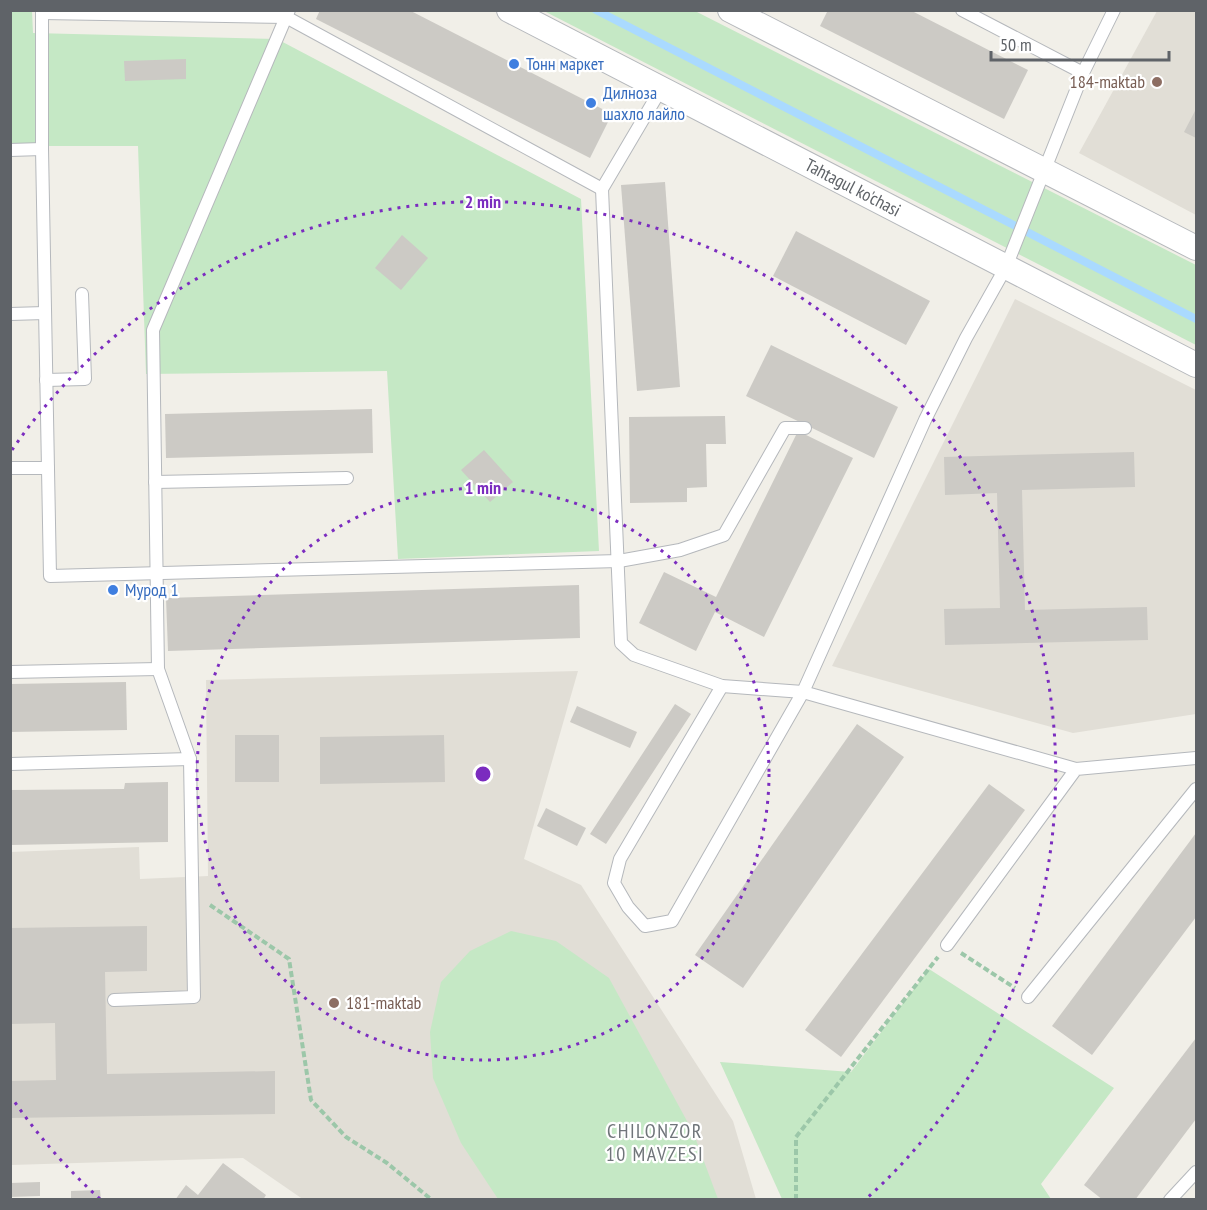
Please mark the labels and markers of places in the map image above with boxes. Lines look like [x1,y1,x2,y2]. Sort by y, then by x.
place label: Тонн маркет [526,52,604,75]
marker: Тонн маркет [507,57,521,71]
place label: 184-maktab [1070,70,1145,93]
marker: 184-maktab [1150,75,1164,89]
place label: Дилноза шахло лайло [603,81,685,125]
marker: Дилноза шахло лайло [584,96,598,110]
place label: Мурод 1 [125,578,179,601]
marker: Мурод 1 [106,583,120,597]
centre of rings [473,764,493,784]
place label: 181-maktab [346,991,422,1014]
marker: 181-maktab [327,996,341,1010]

